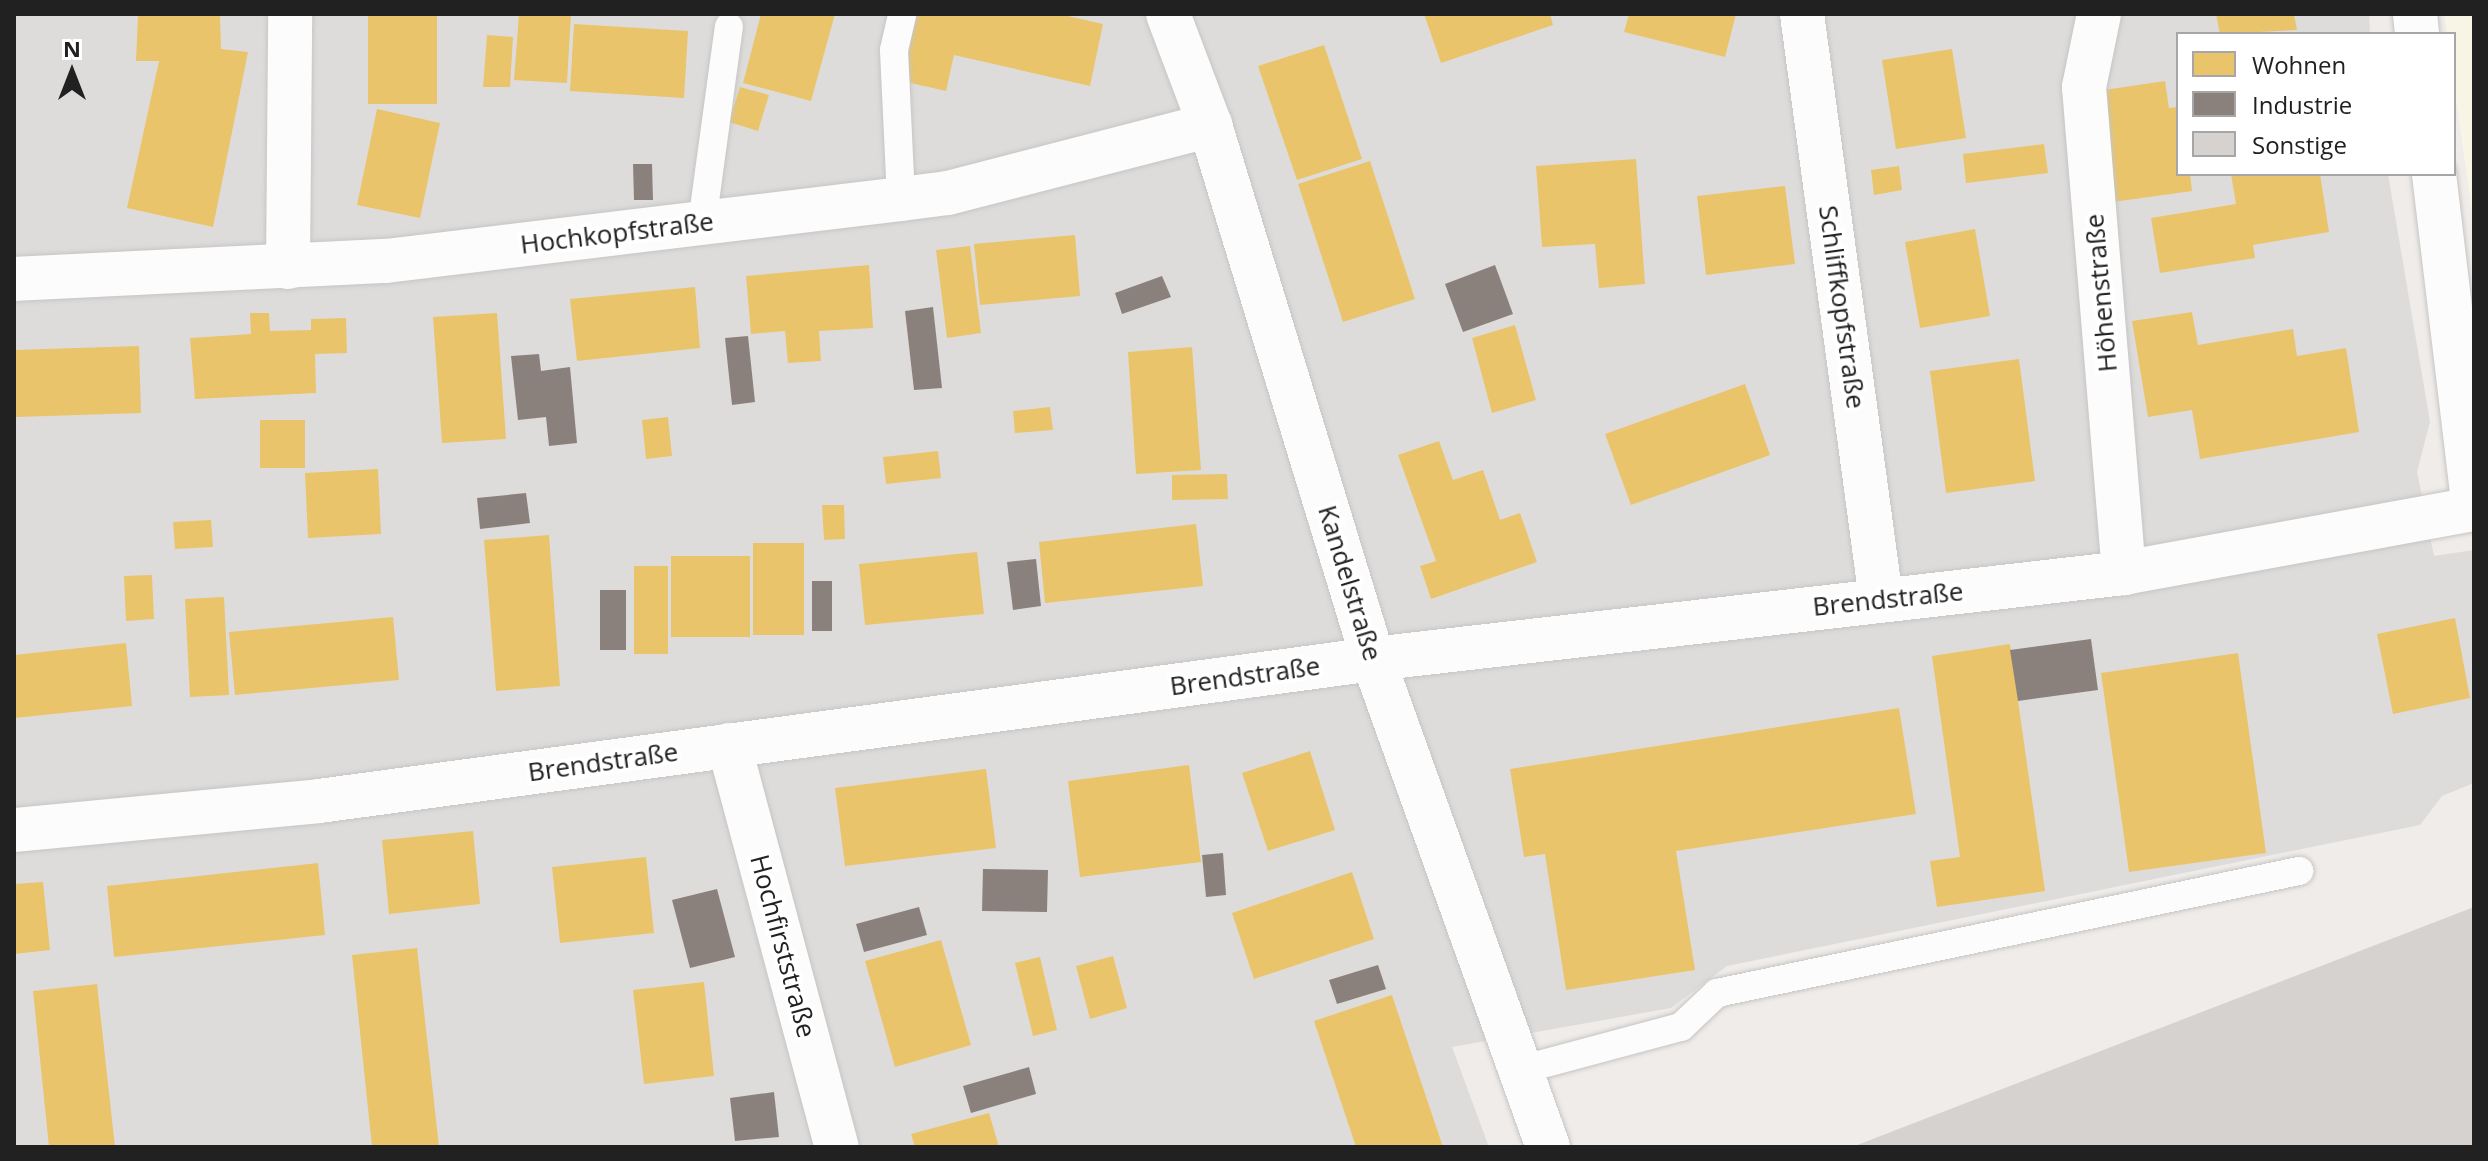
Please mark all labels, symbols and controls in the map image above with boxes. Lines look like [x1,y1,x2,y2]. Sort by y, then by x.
north arrow [32,32,112,112]
legend [2176,32,2456,176]
text: N [63,33,81,63]
text: Wohnen [2252,48,2346,81]
text: Industrie [2252,88,2352,121]
text: Sonstige [2252,128,2347,161]
street label: Schliffkopfstraße [1812,203,1872,411]
street label: Hochkopfstraße [518,206,716,260]
street label: Höhenstraße [2079,213,2123,373]
street label: Kandelstraße [1312,502,1388,664]
street label: Brendstraße [1811,576,1965,622]
street label: Brendstraße [1168,650,1322,702]
street label: Brendstraße [526,736,680,788]
street label: Hochfirststraße [744,851,822,1041]

